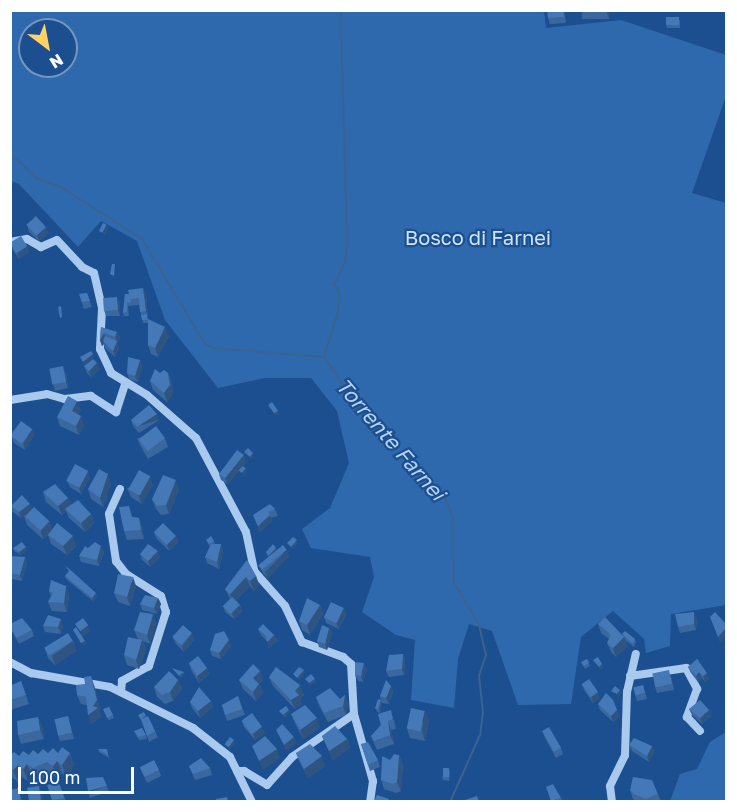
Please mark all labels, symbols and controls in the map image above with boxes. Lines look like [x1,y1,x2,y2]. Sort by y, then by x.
north arrow [18,18,78,78]
text: N [46,50,67,73]
park label: Bosco di Farnei [405,225,551,249]
water label: Torrente Farnei [331,373,451,505]
scale bar [21,755,136,793]
text: 100 m [29,766,80,788]

